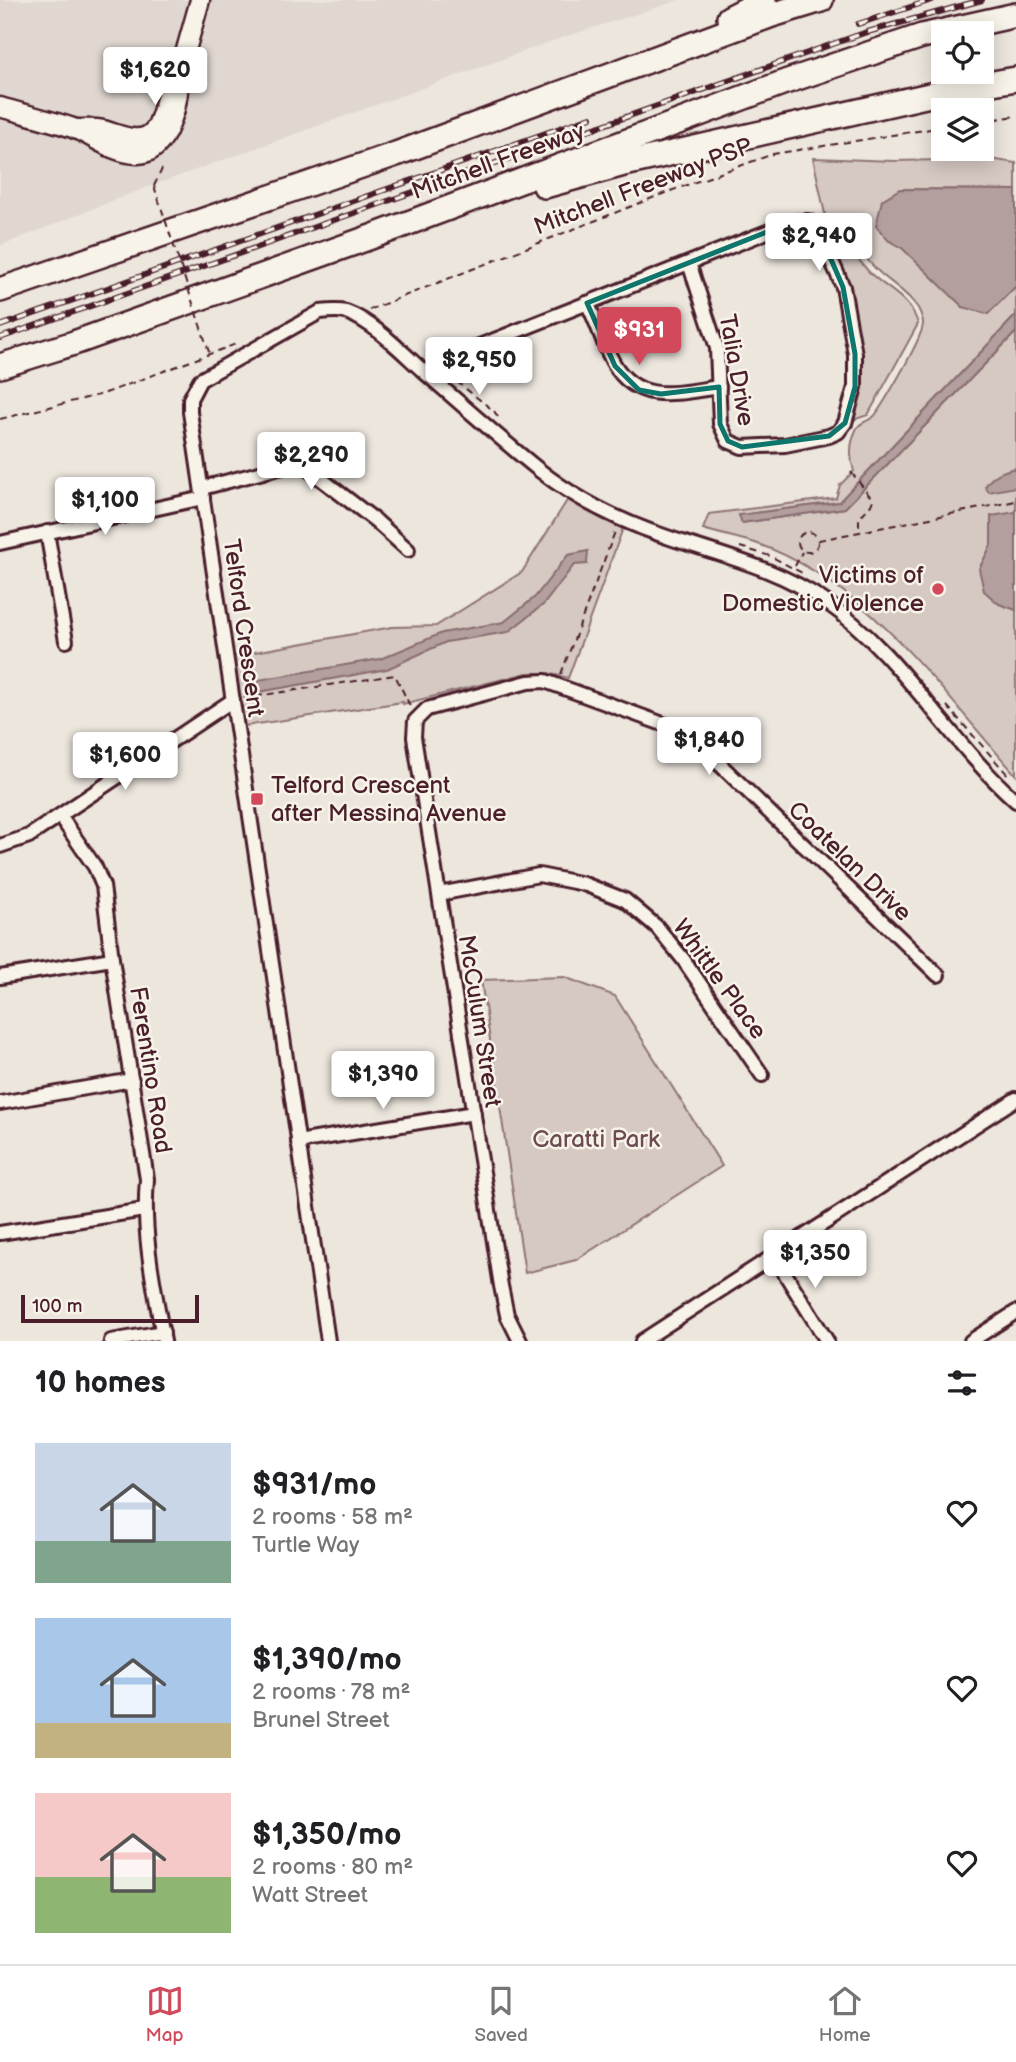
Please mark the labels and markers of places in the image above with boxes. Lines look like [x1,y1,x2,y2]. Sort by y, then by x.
pin: $1,620 [98,48,212,107]
pin: $2,940 [762,214,876,273]
pin: $931 [598,308,680,367]
pin: $2,950 [422,338,536,397]
pin: $2,290 [254,433,368,492]
pin: $1,100 [48,477,162,537]
place label: Victims of Domestic Violence [722,561,925,618]
marker: Victims of Domestic Violence [930,581,946,597]
pin: $1,840 [652,718,766,777]
pin: $1,600 [68,732,182,792]
place label: Telford Crescent after Messina Avenue [271,771,507,828]
marker: Telford Crescent after Messina Avenue [249,791,265,807]
pin: $1,390 [326,1052,440,1111]
pin: $1,350 [758,1230,872,1290]

